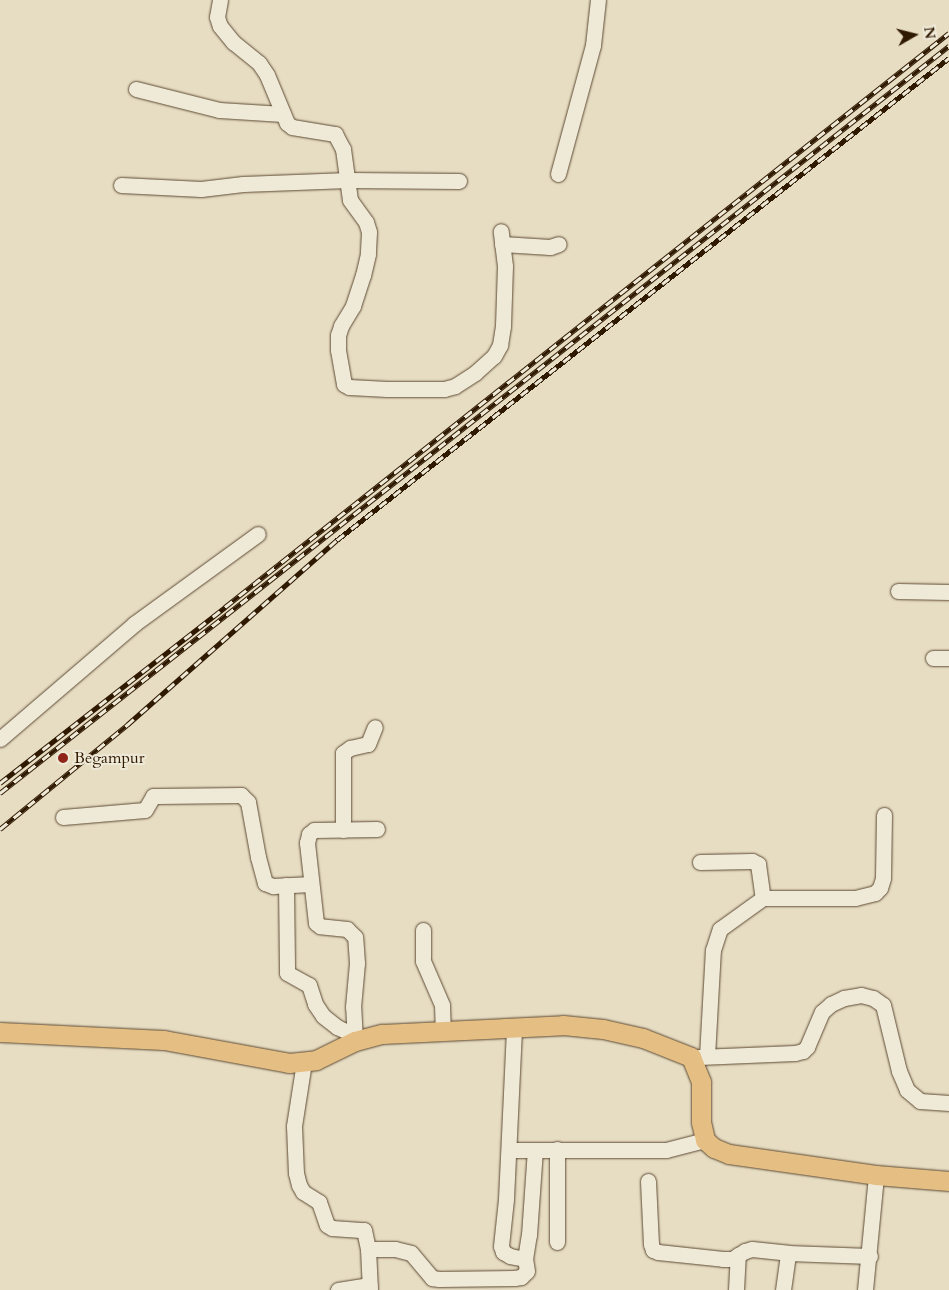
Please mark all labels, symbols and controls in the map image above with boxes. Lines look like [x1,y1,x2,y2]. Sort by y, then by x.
north arrow [889,10,939,60]
text: N [919,26,940,40]
place label: Begampur [74,748,145,768]
marker: Begampur [56,751,70,765]

